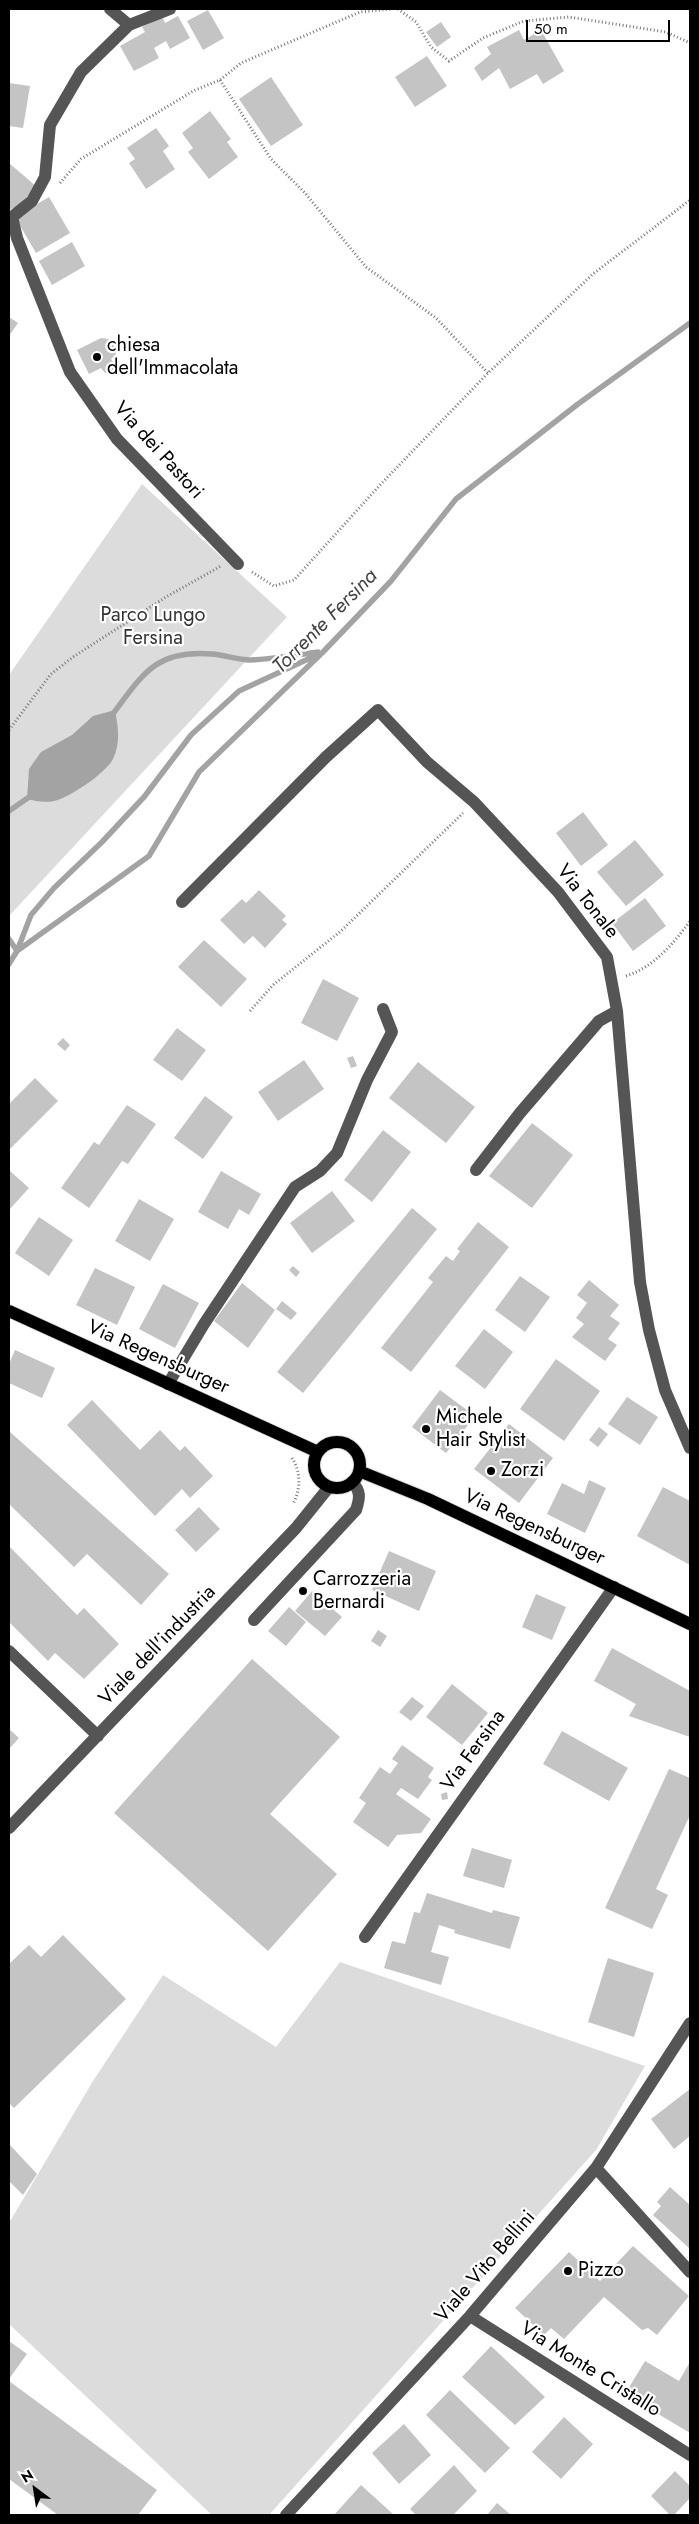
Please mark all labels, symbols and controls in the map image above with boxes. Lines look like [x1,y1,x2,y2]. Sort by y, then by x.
scale bar [529,10,673,42]
text: 50 m [534,18,568,40]
place label: chiesa dell'Immacolata [107,334,238,381]
marker: chiesa dell'Immacolata [91,351,103,363]
street label: Via dei Pastori [108,397,208,505]
water label: Torrente Fersina [268,564,384,680]
park label: Parco Lungo Fersina [101,604,205,651]
street label: Via Tonale [551,860,623,944]
street label: Via Regensburger [83,1316,233,1400]
place label: Michele Hair Stylist [436,1406,525,1453]
marker: Michele Hair Stylist [420,1423,432,1435]
place label: Zorzi [501,1459,544,1483]
marker: Zorzi [485,1465,497,1477]
street label: Via Regensburger [460,1485,608,1571]
place label: Carrozzeria Bernardi [313,1568,411,1615]
street label: Viale dell'industria [95,1581,221,1711]
marker: Carrozzeria Bernardi [297,1585,309,1597]
street label: Via Fersina [437,1706,511,1796]
street label: Viale Vito Bellini [431,2206,541,2328]
place label: Pizzo [578,2259,624,2283]
marker: Pizzo [562,2265,574,2277]
street label: Via Monte Cristallo [515,2317,665,2423]
north arrow [10,2464,60,2514]
text: N [17,2465,37,2488]

